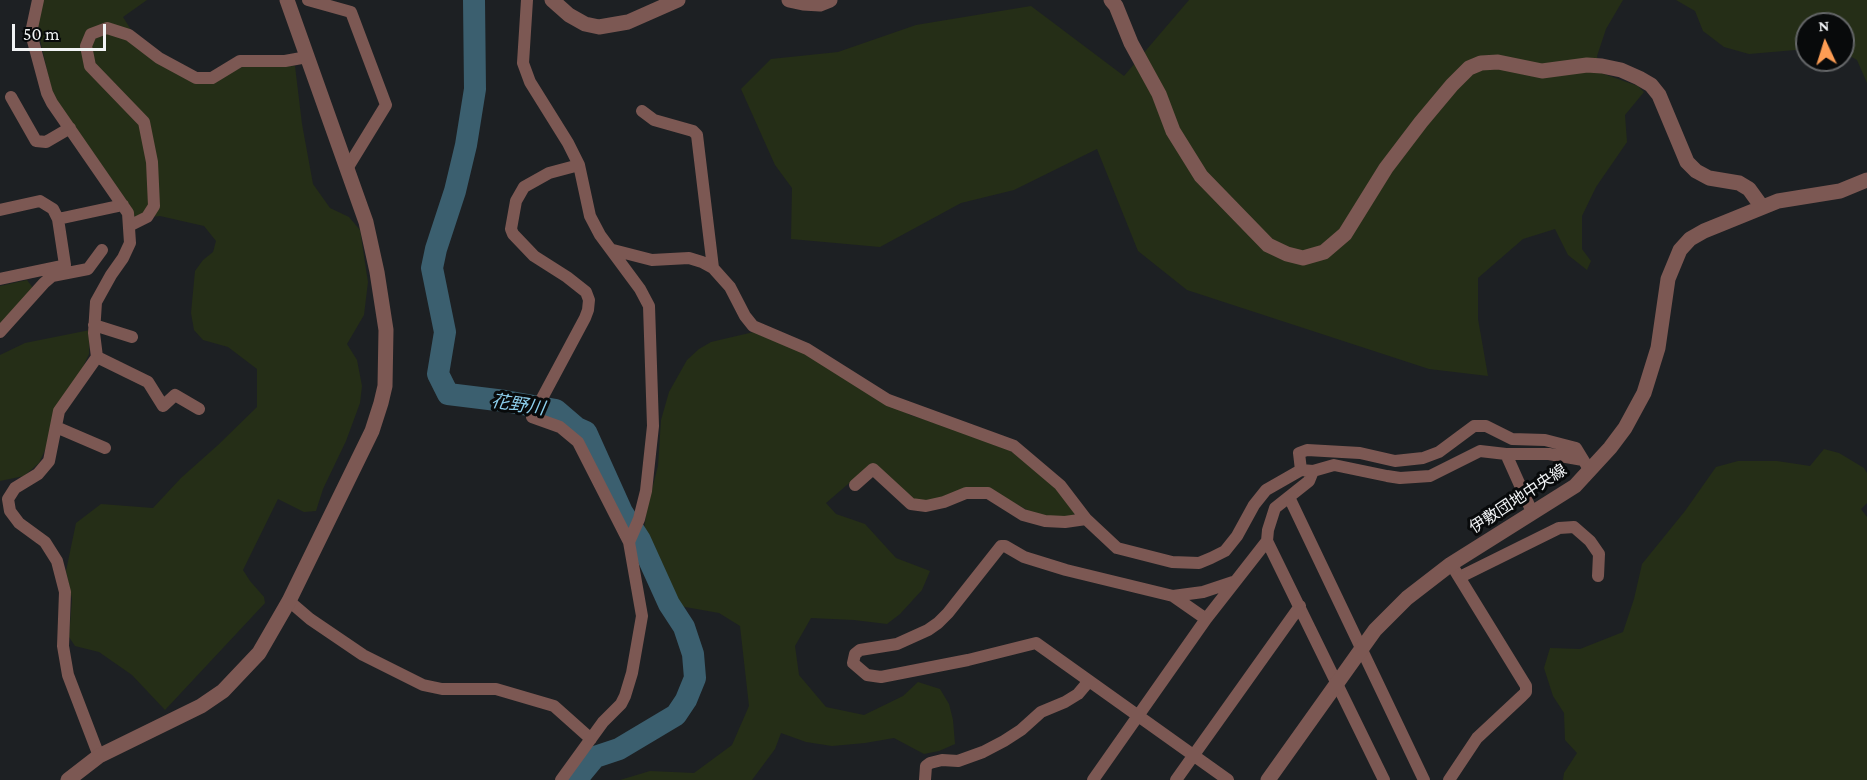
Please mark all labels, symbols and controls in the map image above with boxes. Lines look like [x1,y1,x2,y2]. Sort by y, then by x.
scale bar [15,12,110,50]
north arrow [1795,12,1855,72]
text: N [1818,17,1830,34]
text: 50 m [23,24,60,44]
water label: 花野川 [490,390,546,420]
street label: 伊敷団地中央線 [1466,460,1570,538]

